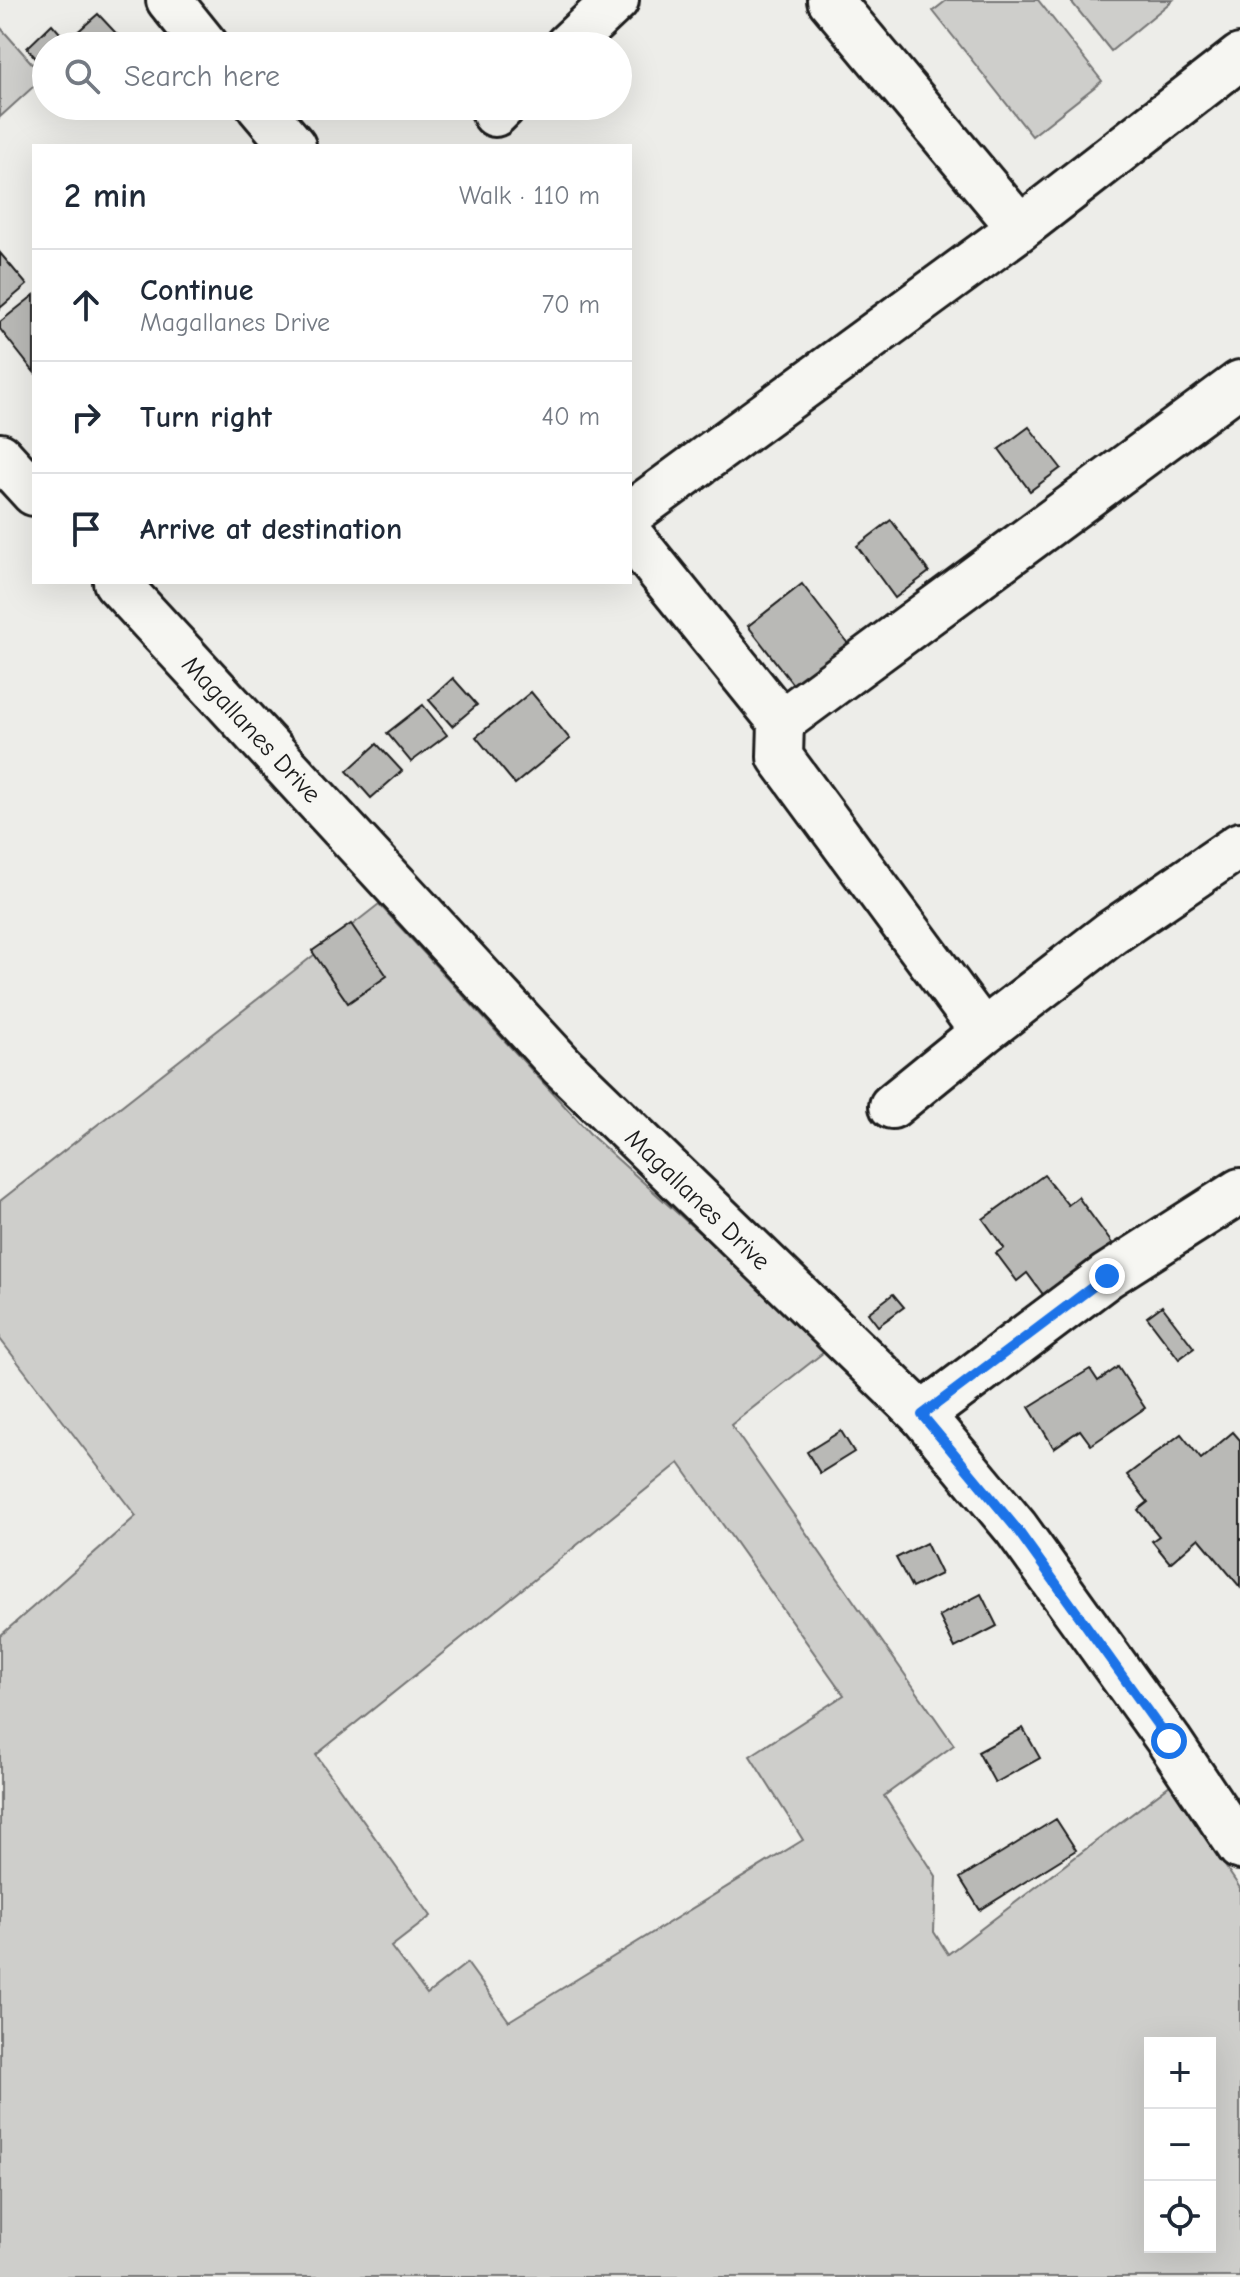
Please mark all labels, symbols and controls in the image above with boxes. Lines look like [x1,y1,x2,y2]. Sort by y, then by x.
search box [32,32,632,120]
icon: search [60,54,104,98]
text: Search here [124,59,280,94]
text: 2 min [64,176,147,216]
text: Walk · 110 m [459,181,600,211]
text: Continue [140,273,254,308]
icon: ahead [64,283,108,327]
text: 70 m [542,290,600,320]
text: Magallanes Drive [140,308,330,338]
icon: right [64,395,108,439]
text: Turn right [140,400,272,435]
text: 40 m [541,402,600,432]
icon: arrive [64,507,108,551]
text: Arrive at destination [140,512,402,547]
street label: Magallanes Drive [175,650,327,809]
street label: Magallanes Drive [619,1123,776,1277]
route end [1089,1258,1125,1294]
route start [1151,1723,1187,1759]
map controls [1144,2037,1216,2253]
button: + [1144,2037,1216,2109]
button: − [1144,2109,1216,2181]
button: locate [1144,2181,1216,2253]

